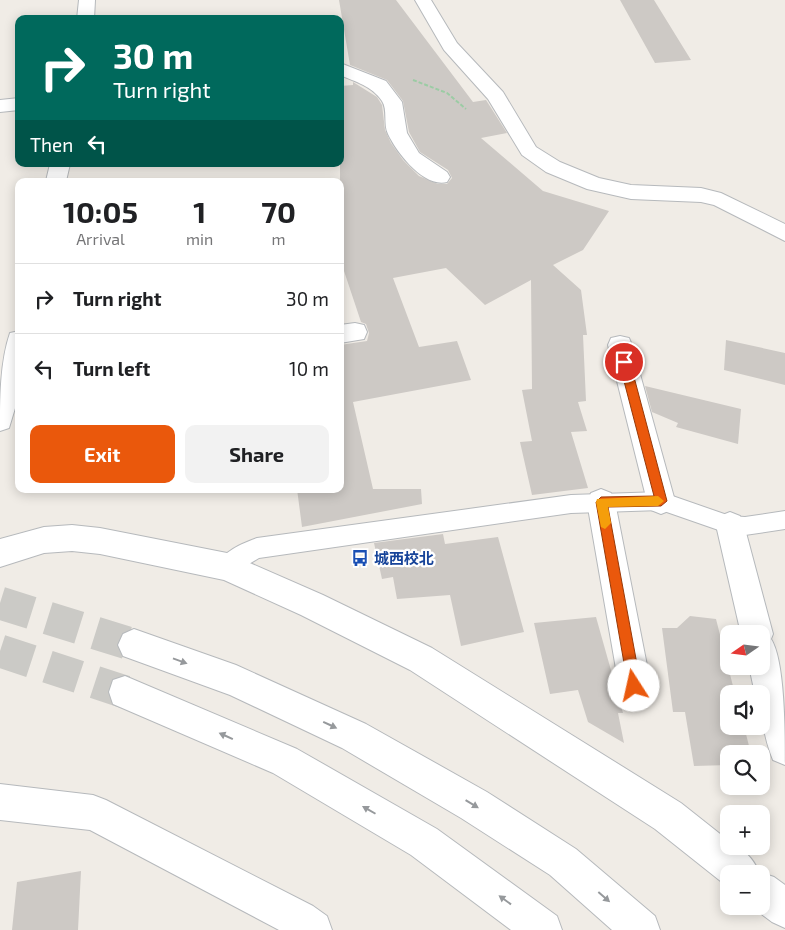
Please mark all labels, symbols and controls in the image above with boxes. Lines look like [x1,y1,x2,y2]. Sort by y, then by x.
text: 30 m [113,34,193,76]
icon: right [30,35,95,100]
text: Turn right [113,76,211,102]
icon: left [83,130,111,158]
text: Then [30,133,73,156]
text: 10:05 [63,193,138,229]
text: 1 [193,193,206,229]
text: 70 [261,193,296,229]
text: Arrival [76,229,125,248]
text: min [186,229,213,248]
text: m [272,229,286,248]
icon: right [30,285,58,313]
text: Turn right [73,287,161,310]
text: 30 m [286,287,329,310]
pin [603,341,645,383]
icon: arrive [610,348,638,376]
icon: left [30,355,58,383]
text: Turn left [73,357,150,380]
text: 10 m [289,357,329,380]
button: Exit [30,425,175,483]
button: Share [185,425,329,483]
bus stop icon: 城西校北 [350,548,370,568]
place label: 城西校北 [374,549,434,567]
north arrow [720,625,770,675]
map controls [720,625,770,915]
one-way arrow [173,657,188,665]
position arrow [607,659,659,711]
button: sound [720,685,770,735]
one-way arrow [323,721,337,729]
one-way arrow [219,731,233,739]
button: search [720,745,770,795]
one-way arrow [465,799,478,808]
button: + [720,805,770,855]
one-way arrow [363,806,376,815]
button: − [720,865,770,915]
one-way arrow [597,892,610,903]
one-way arrow [498,895,512,905]

